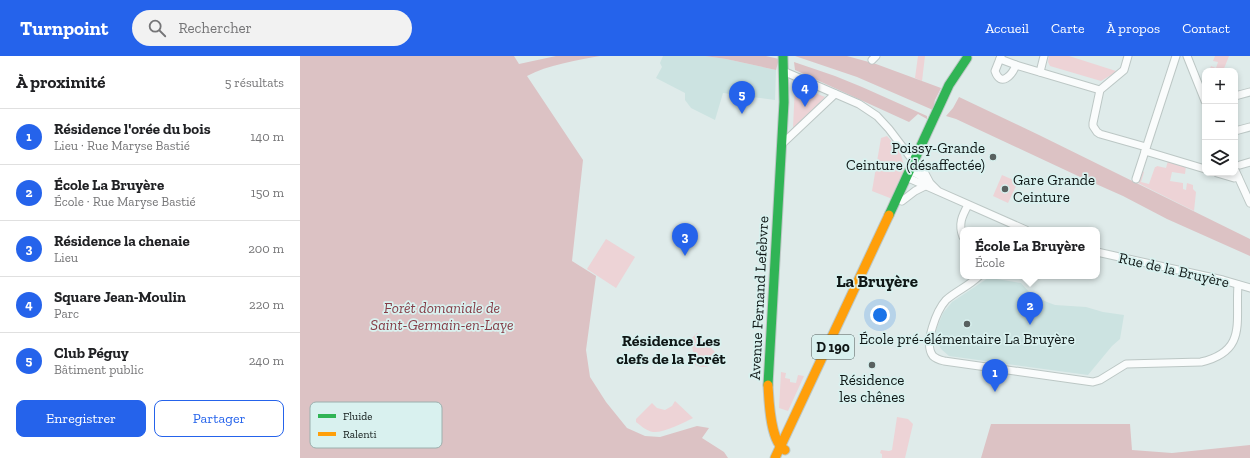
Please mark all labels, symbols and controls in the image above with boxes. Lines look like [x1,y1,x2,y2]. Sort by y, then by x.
search box [132,10,412,46]
text: Turnpoint [20,17,108,40]
icon: search [146,17,168,39]
text: Rechercher [178,19,252,37]
text: Accueil [985,20,1029,37]
text: Carte [1051,20,1085,37]
text: À propos [1107,20,1160,37]
text: Contact [1182,20,1230,37]
map controls [1202,68,1238,176]
button: + [1202,68,1238,104]
text: À proximité [16,72,105,92]
pin: 4 [792,74,818,107]
text: 5 résultats [225,75,284,90]
pin: 5 [729,81,755,114]
button: − [1202,104,1238,140]
text: Résidence l'orée du bois [54,120,211,138]
text: 1 [26,129,32,144]
text: 140 m [250,129,284,144]
text: Lieu · Rue Maryse Bastié [54,138,190,153]
place label: Poissy-Grande Ceinture (désaffectée) [846,139,985,174]
button: layers [1202,140,1238,176]
marker: Poissy-Grande Ceinture (désaffectée) [988,152,998,162]
place label: Gare Grande Ceinture [1013,171,1095,206]
text: École La Bruyère [54,176,164,194]
marker: Gare Grande Ceinture [1000,184,1010,194]
text: 2 [26,185,32,200]
text: 150 m [251,185,284,200]
text: École · Rue Maryse Bastié [54,194,196,209]
street label: Avenue Fernand Lefebvre [746,216,772,380]
pin: 3 [672,223,698,256]
popup [960,227,1100,279]
text: Résidence la chenaie [54,232,190,250]
text: École La Bruyère [975,237,1085,255]
text: 3 [26,241,32,256]
text: 200 m [248,241,284,256]
street label: Rue de la Bruyère [1117,249,1231,291]
text: Lieu [54,250,78,265]
text: École [975,255,1005,270]
district label: La Bruyère [836,271,918,291]
text: Square Jean-Moulin [54,288,186,306]
pin: 2 [1017,292,1043,325]
text: 4 [25,297,33,312]
text: 220 m [249,297,284,312]
park label: Forêt domaniale de Saint-Germain-en-Laye [370,299,514,334]
your location [870,305,890,325]
text: Parc [54,306,79,321]
marker: École pré-élémentaire La Bruyère [962,319,972,329]
place label: École pré-élémentaire La Bruyère [859,330,1075,348]
district label: Résidence Les clefs de la Forêt [616,331,726,368]
road number: D 190 [812,335,854,359]
text: Club Péguy [54,344,129,362]
text: 5 [26,353,32,368]
text: 240 m [249,353,284,368]
pin: 1 [982,359,1008,392]
marker: Résidence les chênes [867,360,877,370]
text: Bâtiment public [54,362,144,377]
place label: Résidence les chênes [839,371,905,406]
button: Enregistrer [16,400,146,437]
button: Partager [154,400,284,437]
legend [310,402,442,448]
text: Fluide [343,410,373,423]
text: Ralenti [343,428,377,441]

